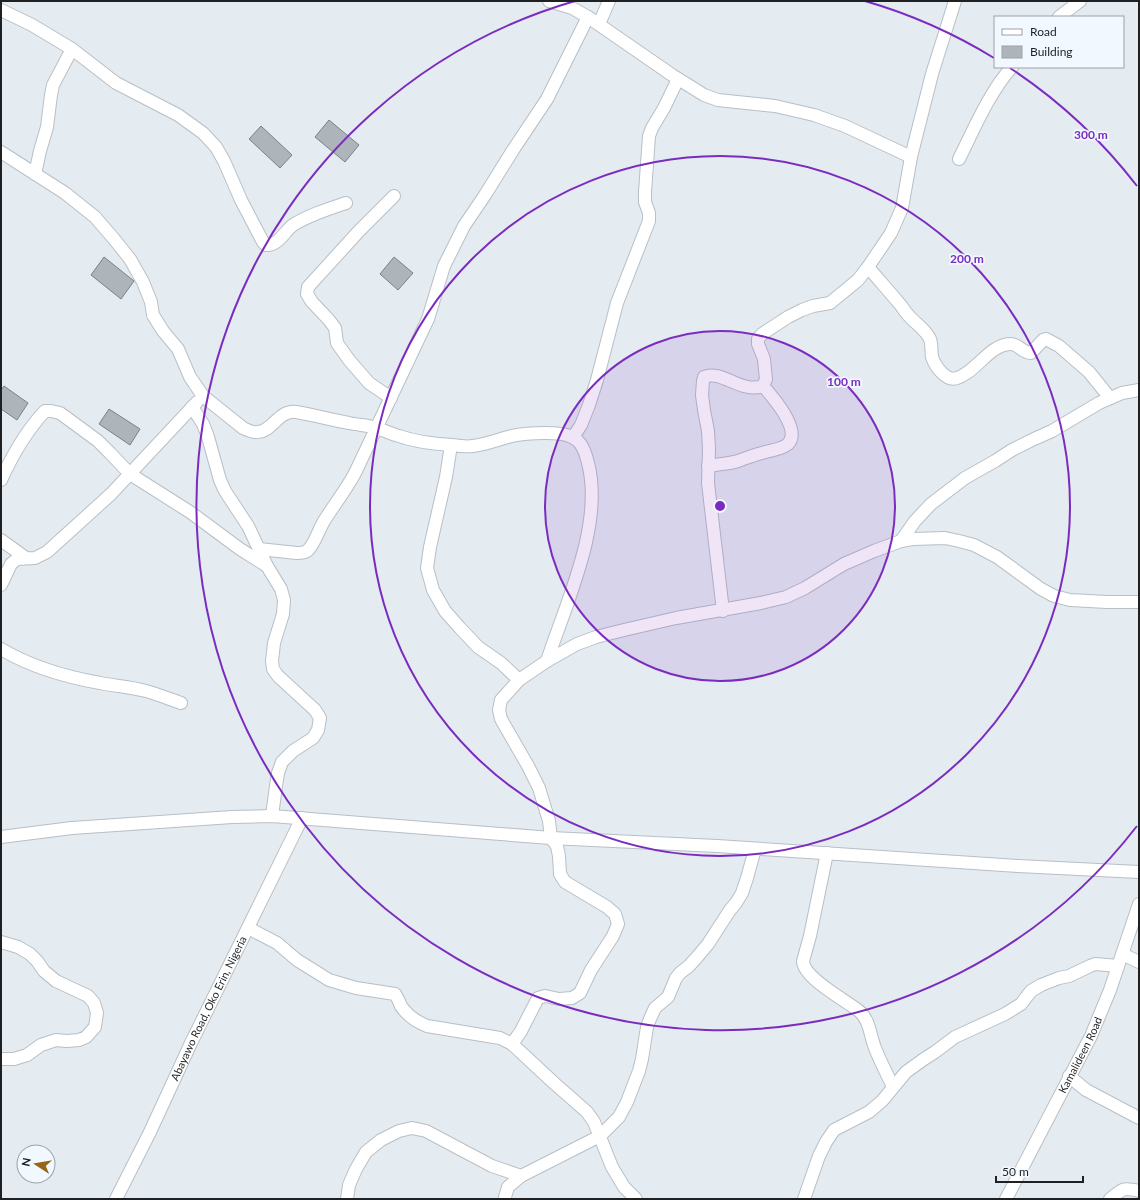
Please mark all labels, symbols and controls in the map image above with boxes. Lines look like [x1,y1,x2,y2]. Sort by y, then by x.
legend [994,16,1124,68]
text: Road [1030,24,1057,39]
text: Building [1030,44,1073,59]
text: 300 m [1074,127,1108,142]
text: 200 m [950,251,984,266]
text: 100 m [827,374,861,389]
centre of rings [713,499,727,513]
street label: Abayawo Road, Oko Erin, Nigeria [168,934,249,1083]
street label: Kamalideen Road [1055,1015,1104,1095]
north arrow [16,1144,56,1184]
text: N [18,1156,33,1167]
scale bar [996,1158,1083,1184]
text: 50 m [1002,1164,1029,1179]

